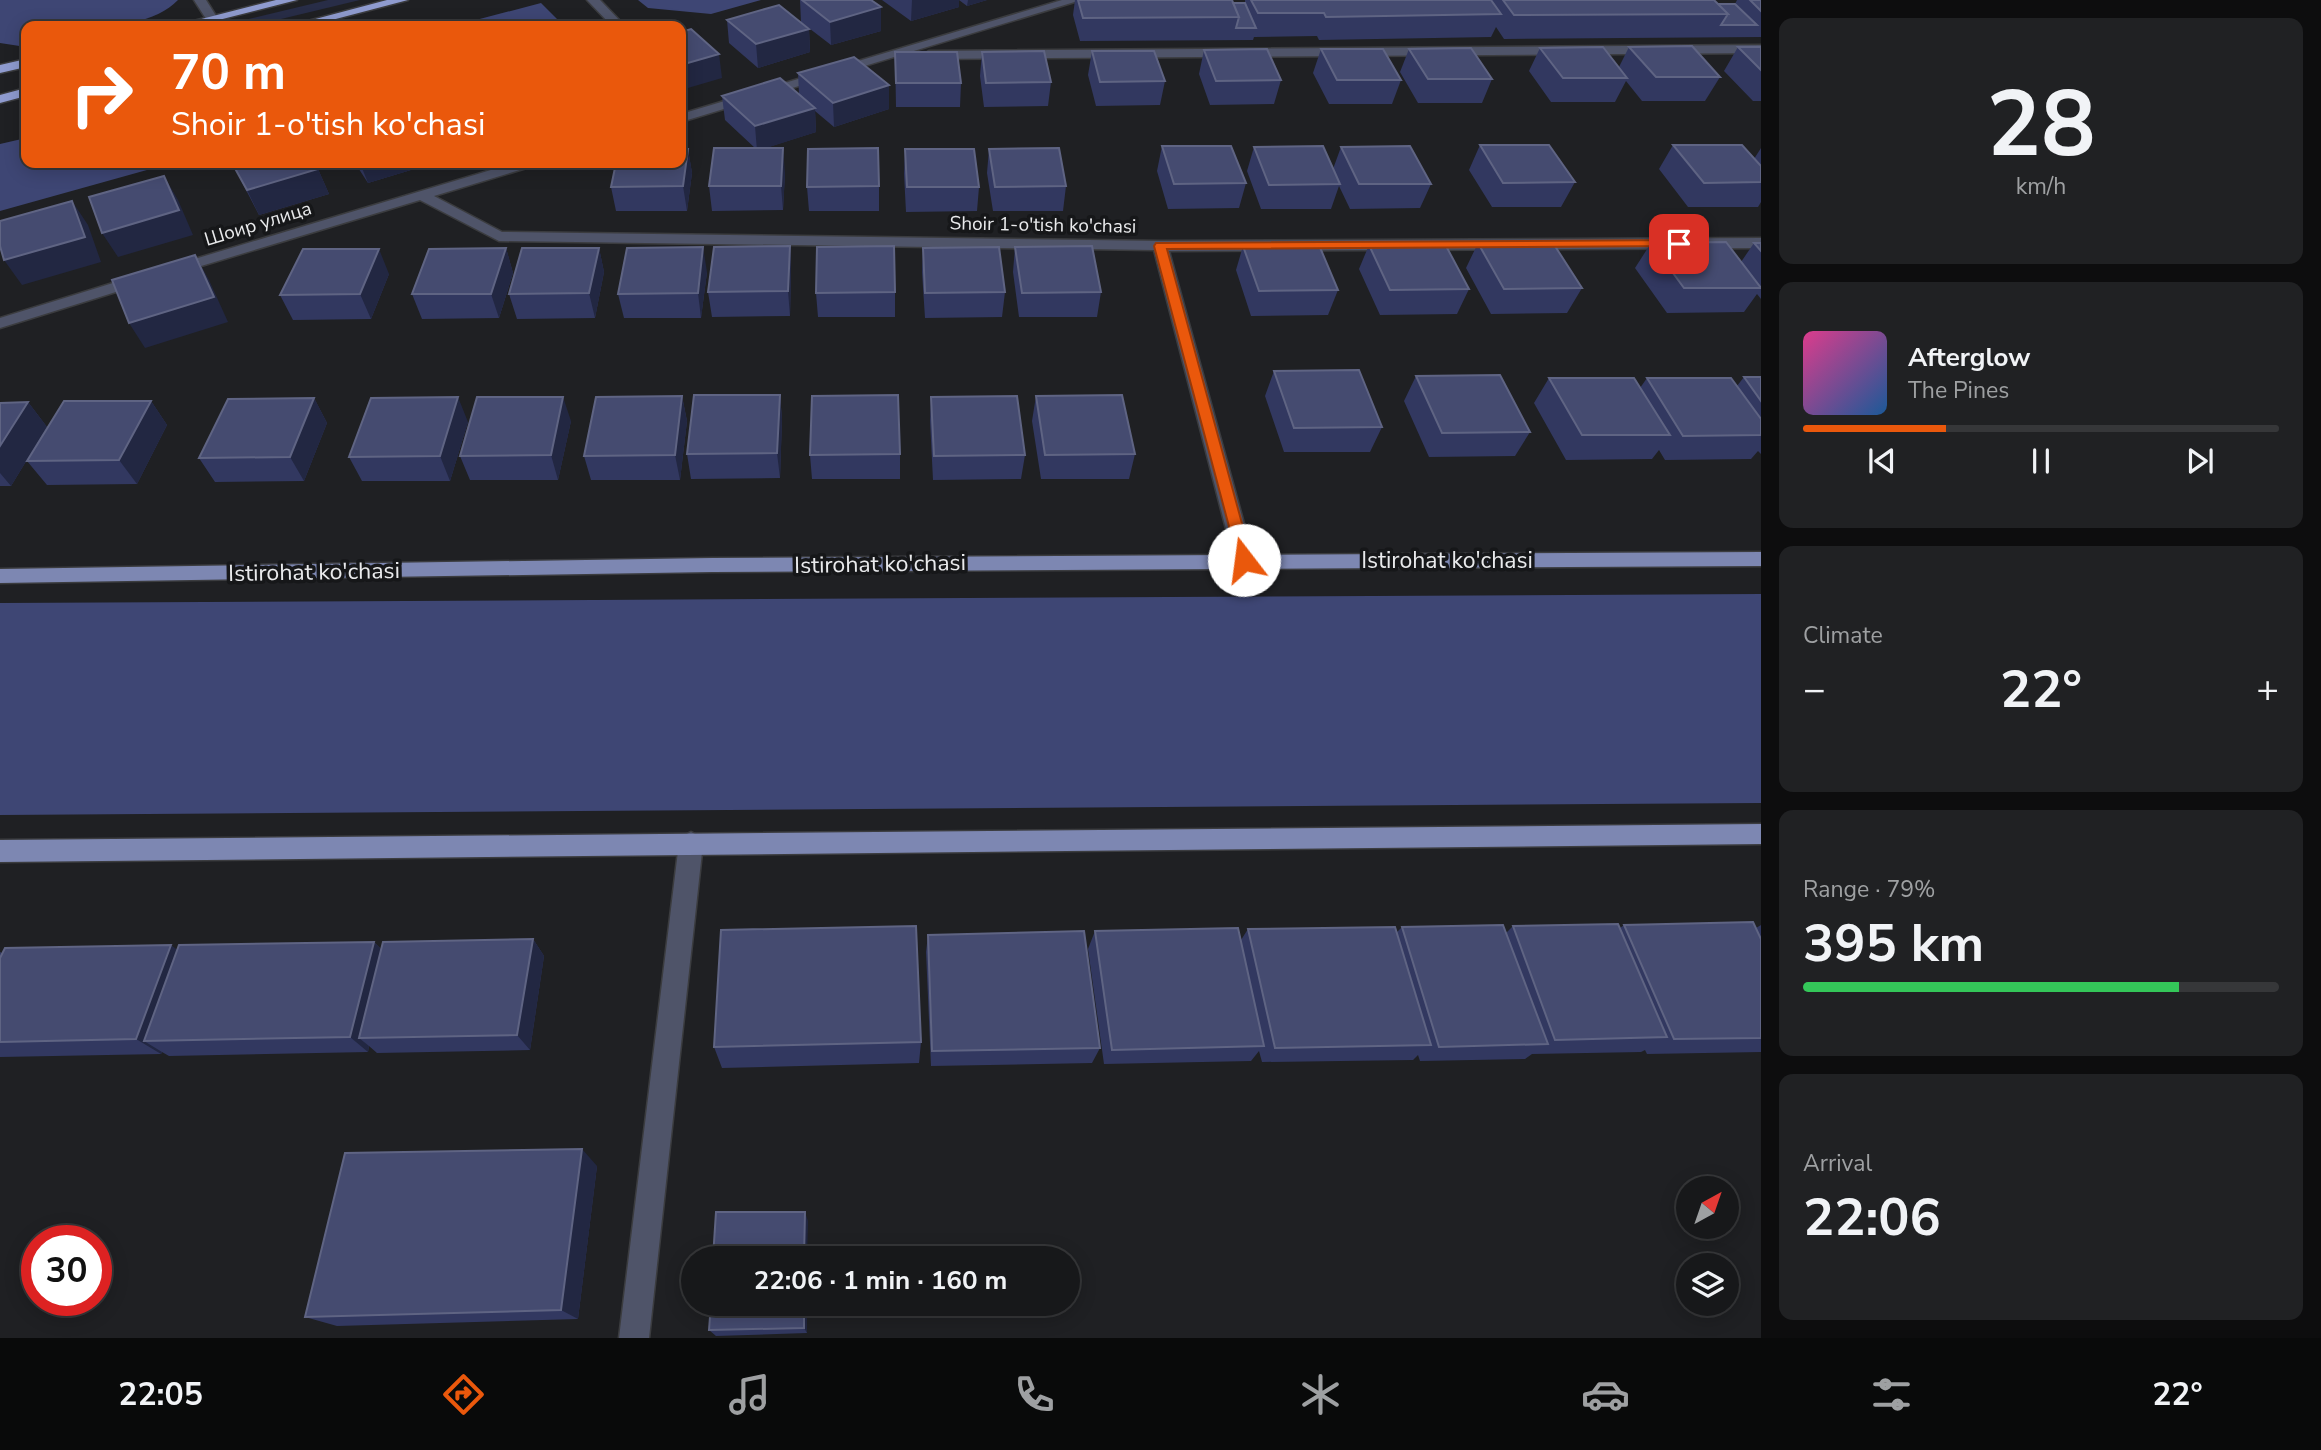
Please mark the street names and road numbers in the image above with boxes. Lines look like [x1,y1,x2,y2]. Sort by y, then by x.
street label: Шоир улица [201,195,315,253]
street label: Shoir 1-o'tish ko'chasi [949,210,1137,240]
street label: Istirohat ko'chasi [1361,545,1533,576]
street label: Istirohat ko'chasi [794,547,966,581]
street label: Istirohat ko'chasi [228,555,400,589]

